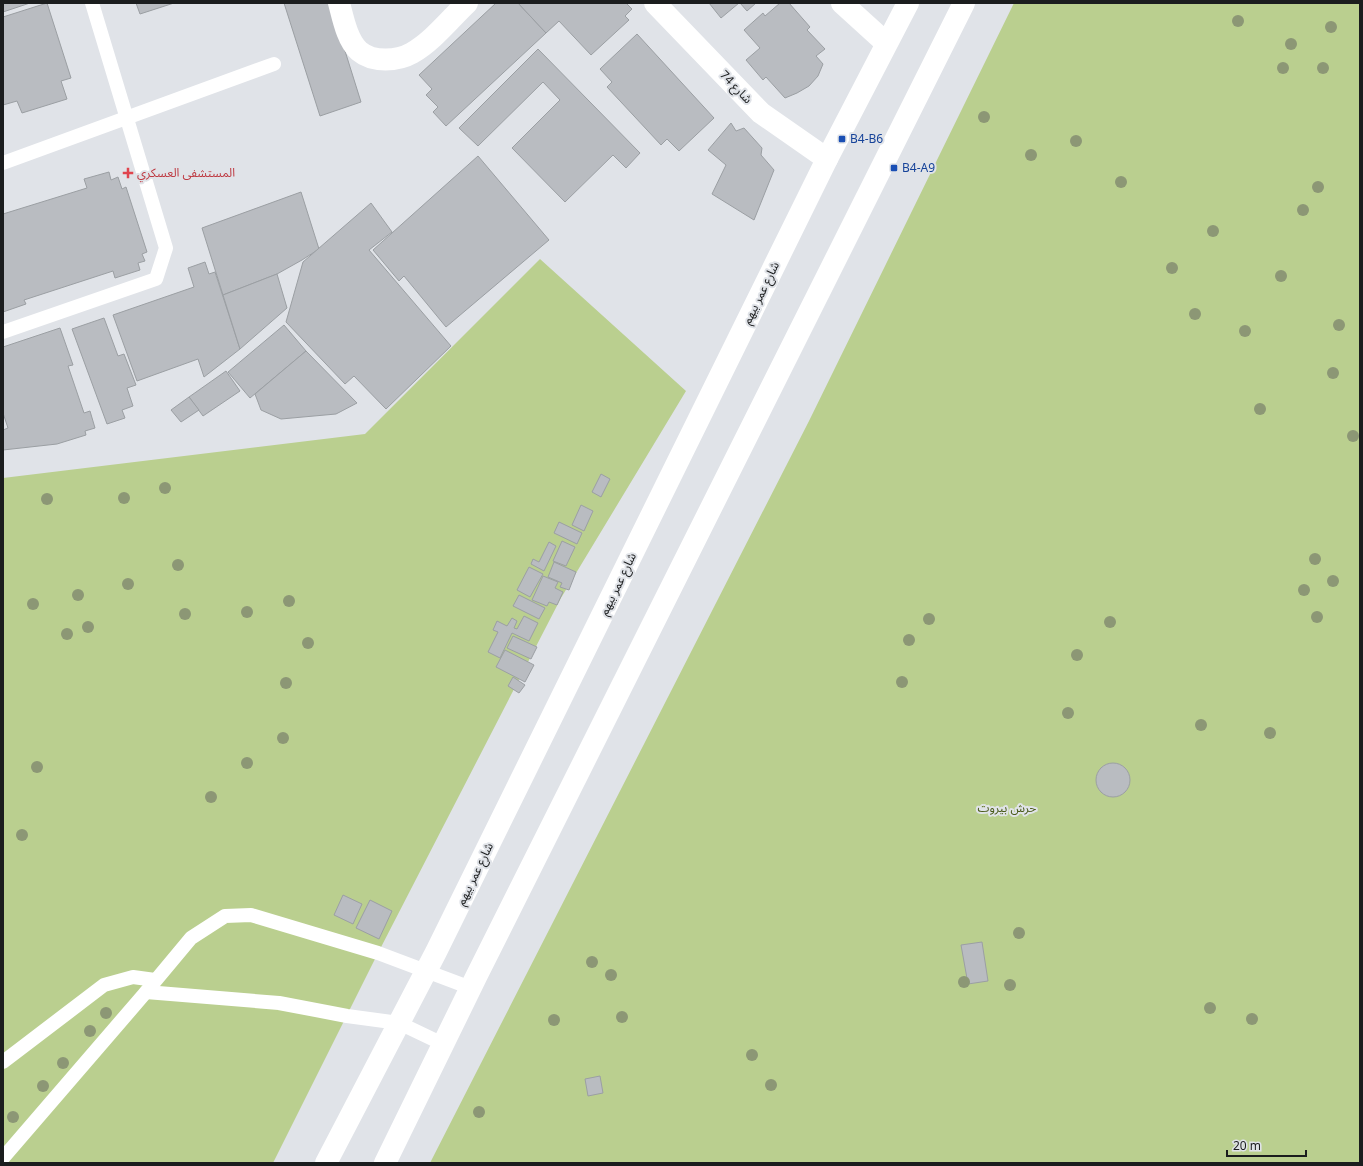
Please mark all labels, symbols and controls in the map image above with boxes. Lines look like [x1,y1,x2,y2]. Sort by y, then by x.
street label: شارع 74 [716,66,756,108]
place label: B4-B6 [850,130,883,147]
marker: B4-B6 [837,134,847,144]
place label: B4-A9 [902,159,935,176]
marker: B4-A9 [889,163,899,173]
place label: المستشفى العسكري [137,164,235,183]
marker: المستشفى العسكري [122,167,134,179]
street label: شارع عمر بيهم [738,259,784,327]
street label: شارع عمر بيهم [595,550,641,618]
park label: حرش بيروت [978,799,1036,816]
street label: شارع عمر بيهم [452,840,498,908]
scale bar [1227,1132,1306,1158]
text: 20 m [1233,1137,1261,1154]

